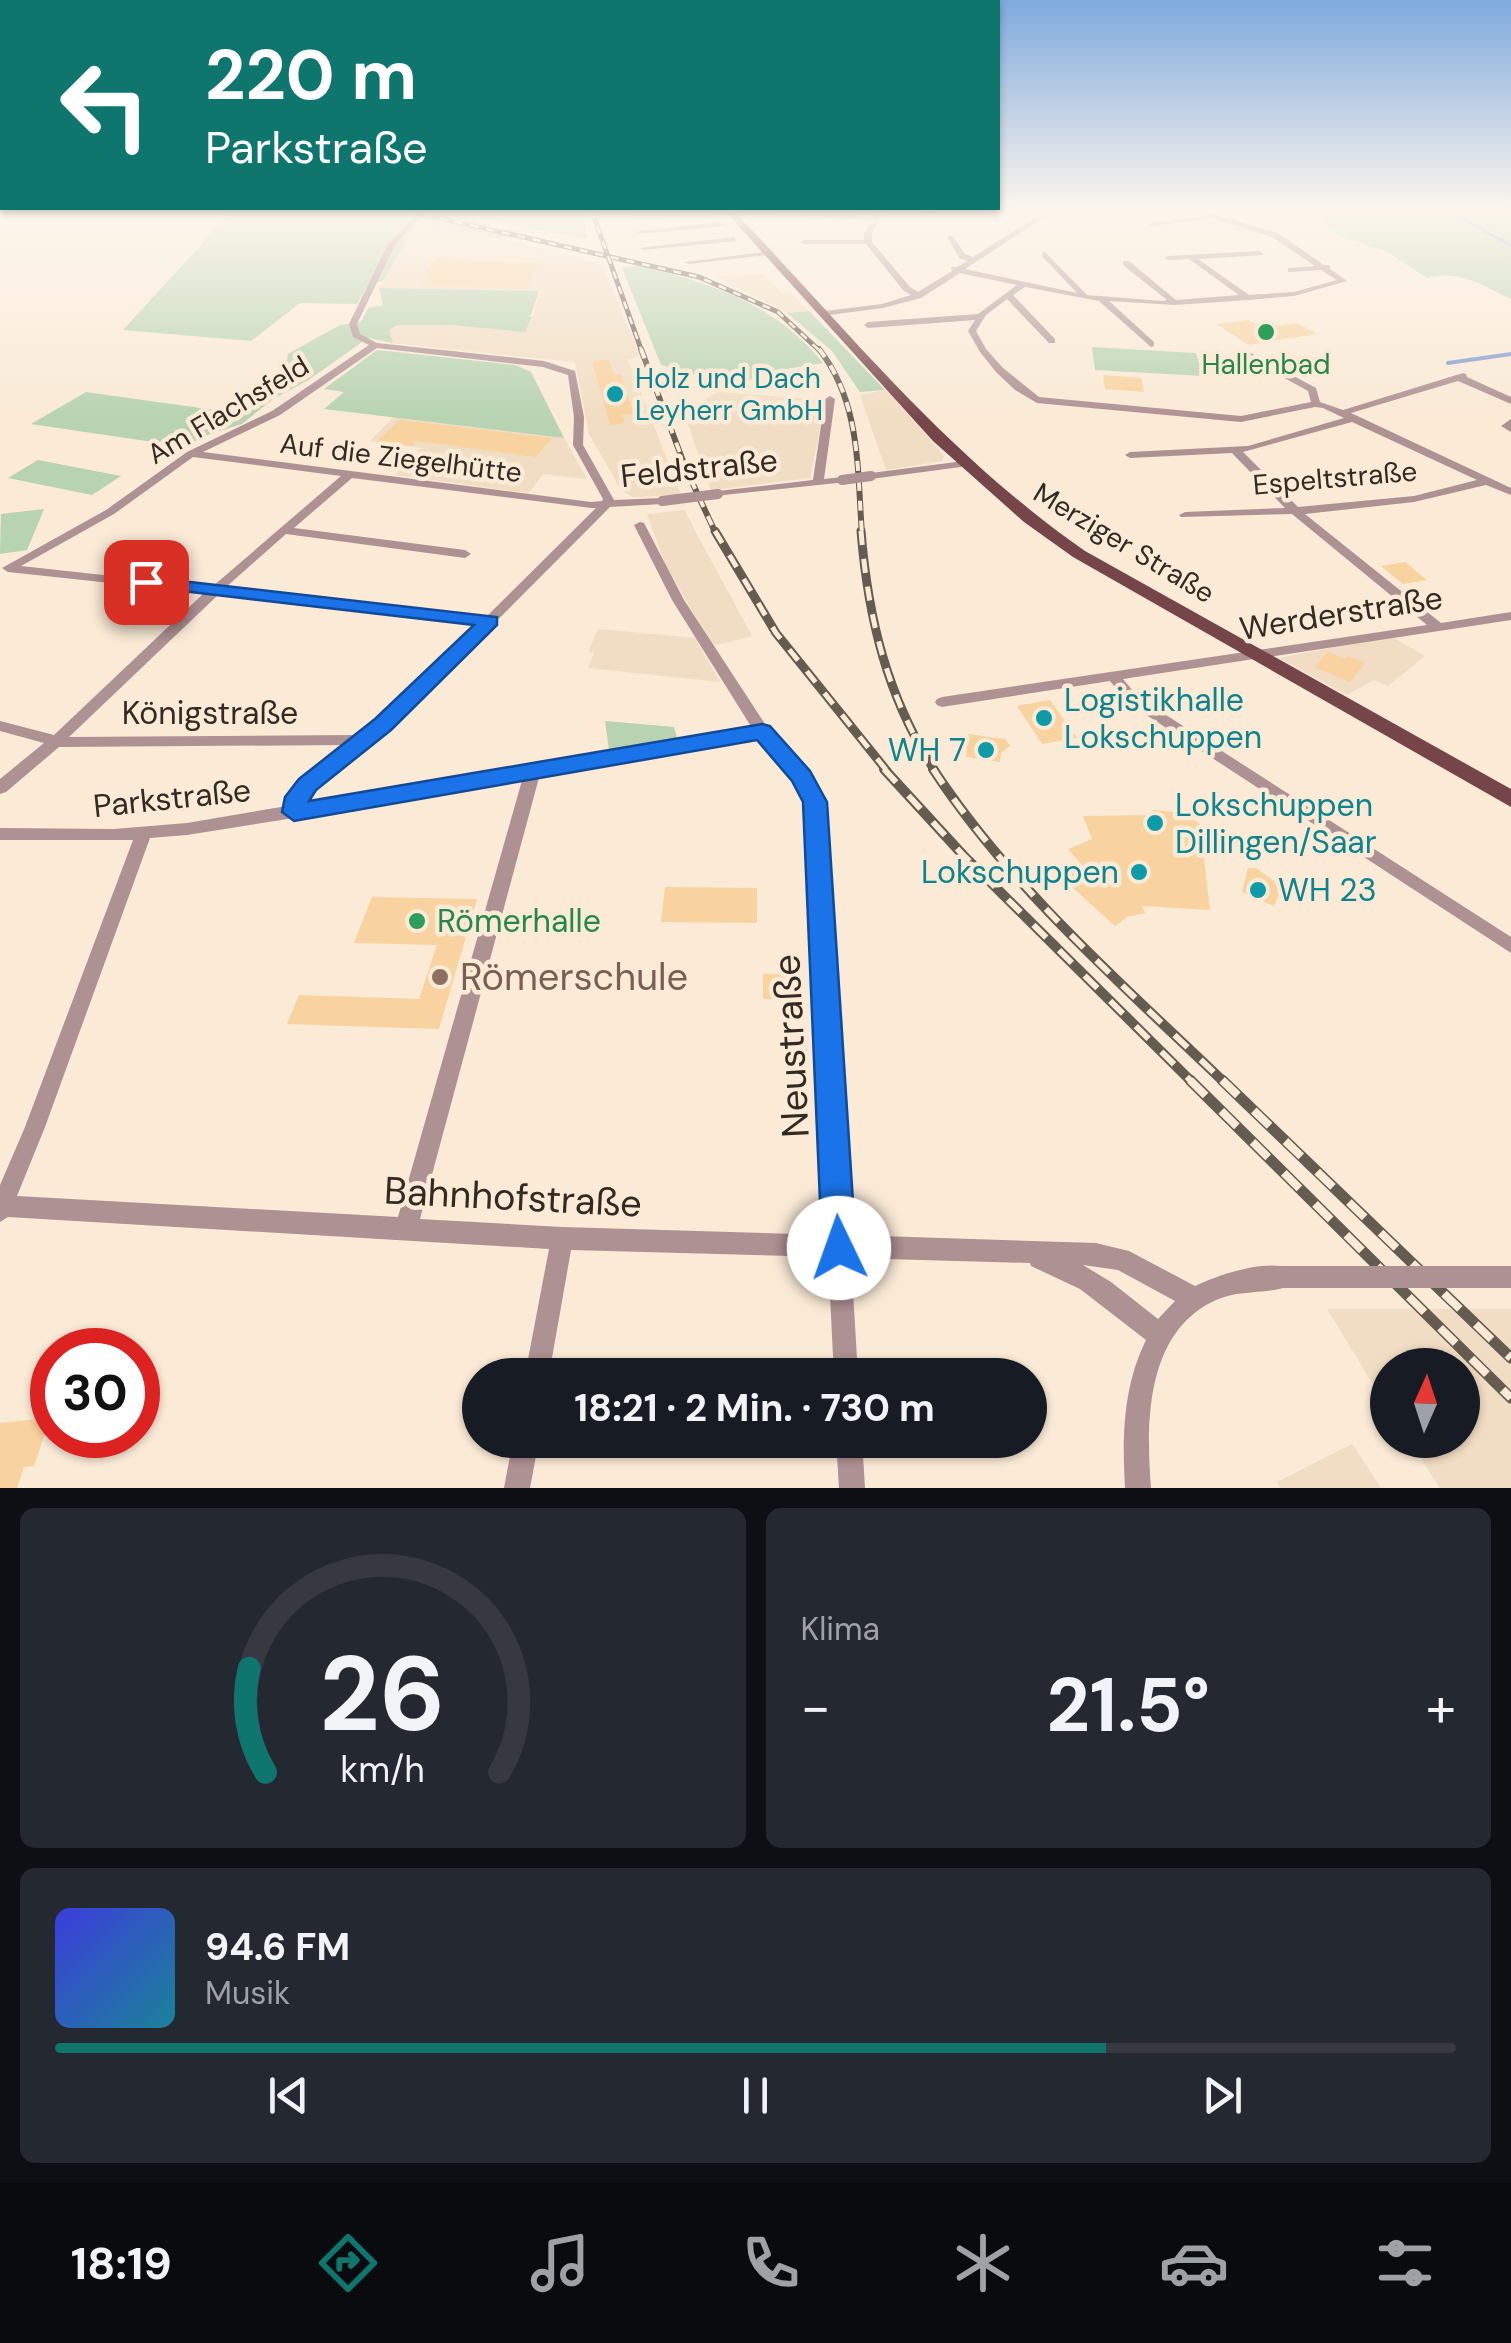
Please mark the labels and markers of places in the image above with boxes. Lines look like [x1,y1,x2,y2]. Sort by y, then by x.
marker: Hallenbad [1255,321,1277,343]
place label: Hallenbad [1201,346,1331,383]
place label: Holz und Dach Leyherr GmbH [635,360,823,429]
marker: Holz und Dach Leyherr GmbH [604,383,626,405]
pin [104,540,189,625]
place label: Logistikhalle Lokschuppen [1064,679,1262,758]
marker: Logistikhalle Lokschuppen [1033,707,1055,729]
place label: WH 7 [888,729,966,771]
marker: WH 7 [975,739,997,761]
place label: Lokschuppen Dillingen/Saar [1175,784,1377,863]
marker: Lokschuppen Dillingen/Saar [1144,812,1166,834]
place label: Lokschuppen [921,851,1119,893]
marker: Lokschuppen [1128,861,1150,883]
place label: WH 23 [1278,869,1377,911]
marker: WH 23 [1247,879,1269,901]
place label: Römerhalle [437,900,601,942]
marker: Römerhalle [406,910,428,932]
place label: Römerschule [460,952,688,1002]
marker: Römerschule [429,966,451,988]

